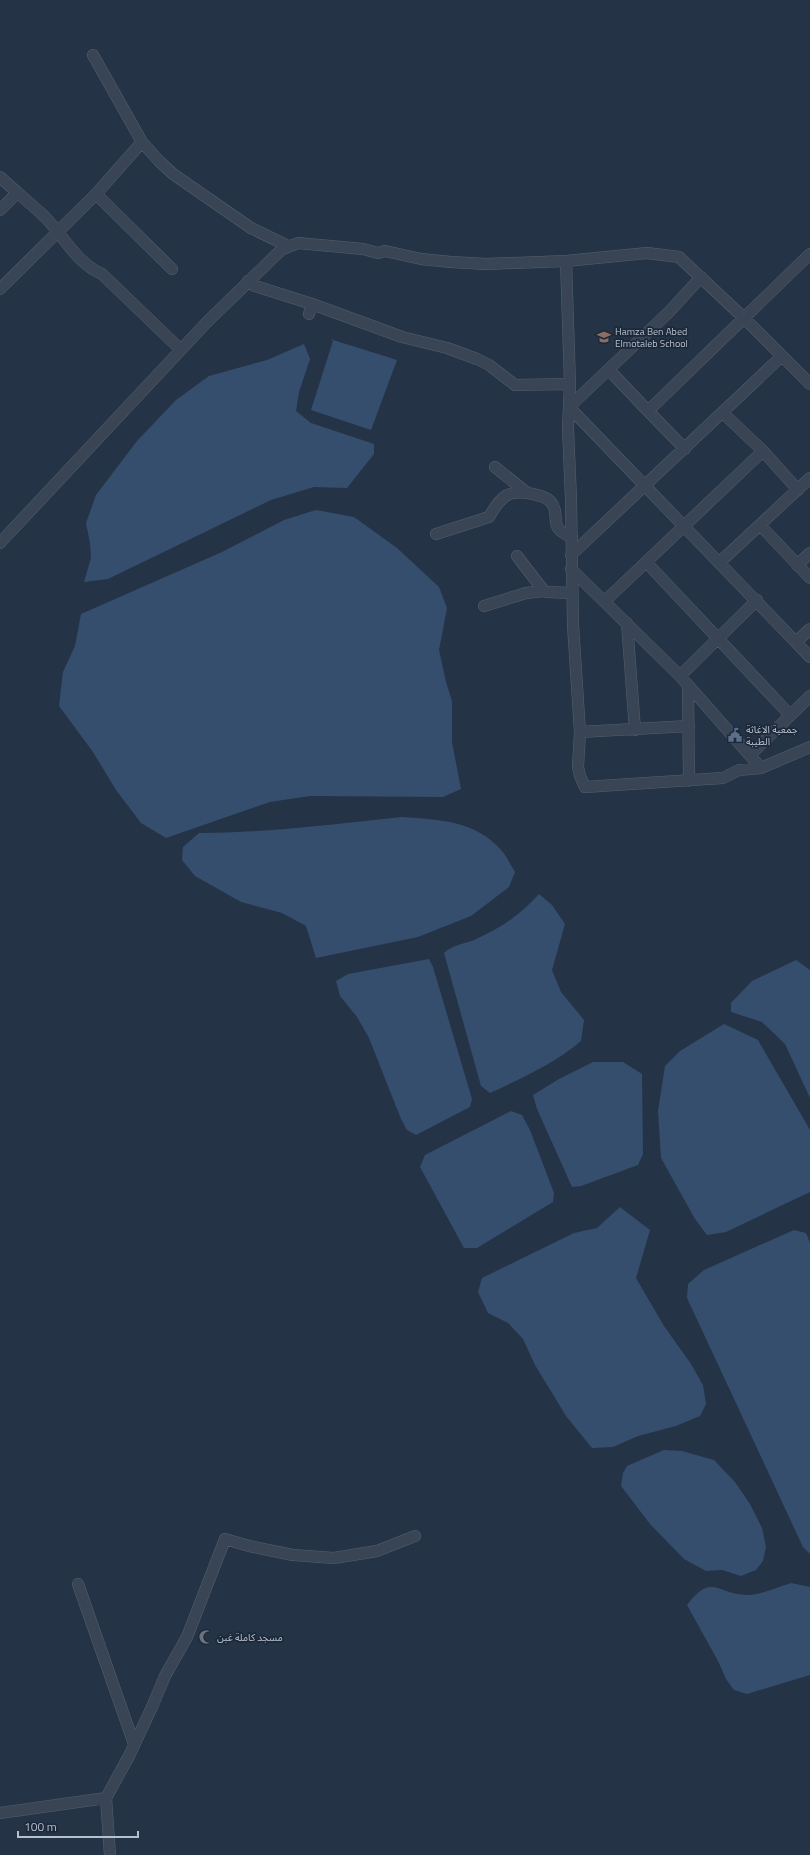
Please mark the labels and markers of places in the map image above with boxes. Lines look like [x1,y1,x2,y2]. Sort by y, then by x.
place label: Hamza Ben Abed Elmotaleb School [615,324,688,351]
school or university icon: Hamza Ben Abed Elmotaleb School [596,329,612,345]
place label: جمعية الاغاثة الطيبة [746,722,798,749]
public building icon: جمعية الاغاثة الطيبة [727,727,743,743]
mosque icon: مسجد كاملة غبن [198,1629,214,1645]
place label: مسجد كاملة غبن [217,1630,283,1645]

